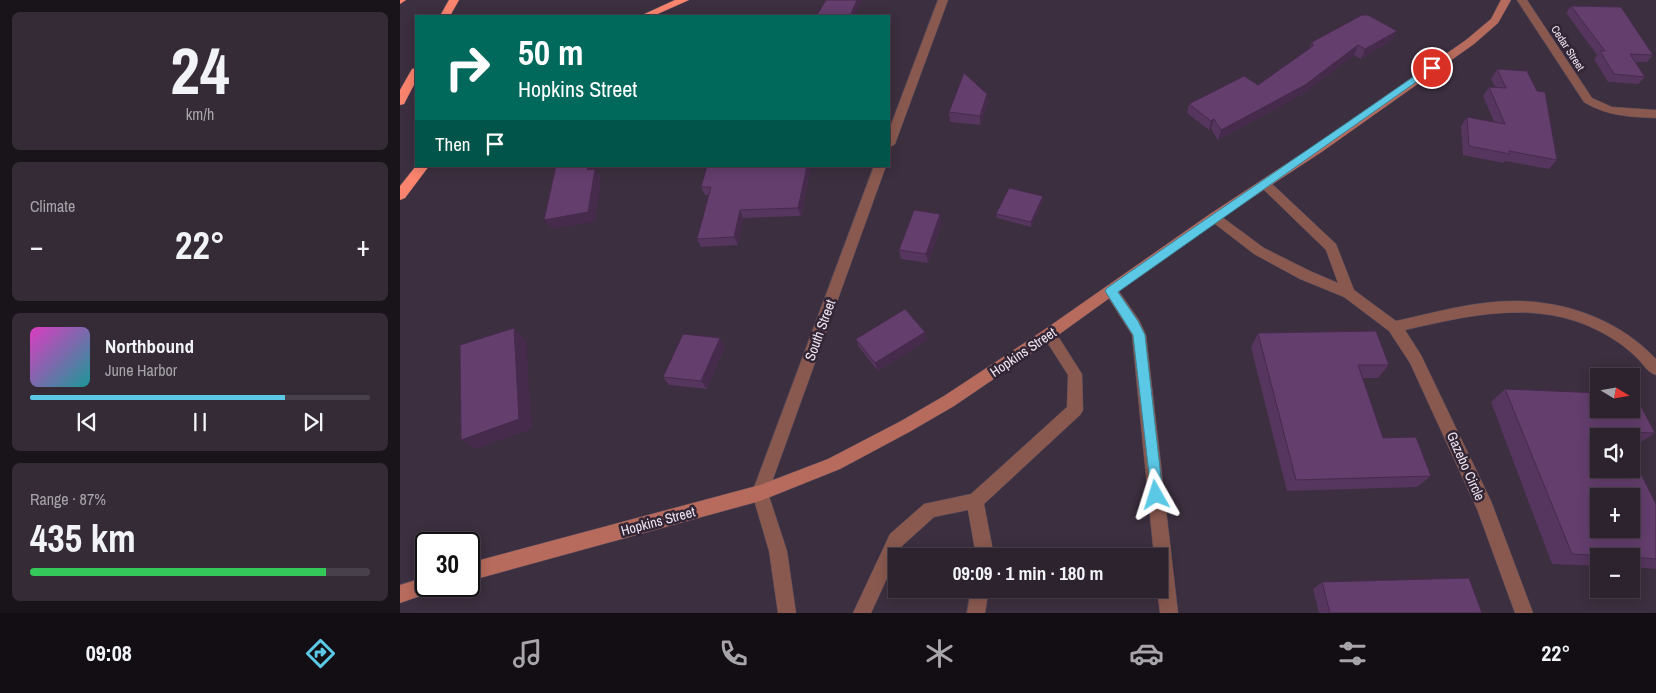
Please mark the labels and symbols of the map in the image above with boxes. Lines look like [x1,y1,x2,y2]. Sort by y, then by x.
street label: Cedar Street [1548,23,1588,74]
pin [1411,47,1453,89]
street label: South Street [801,297,839,363]
street label: Hopkins Street [986,323,1060,381]
north arrow [1590,368,1640,418]
street label: Gazebo Circle [1443,429,1489,503]
position arrow [1129,468,1181,520]
street label: Hopkins Street [619,502,697,540]
speed limit sign: 30 [415,532,480,597]

